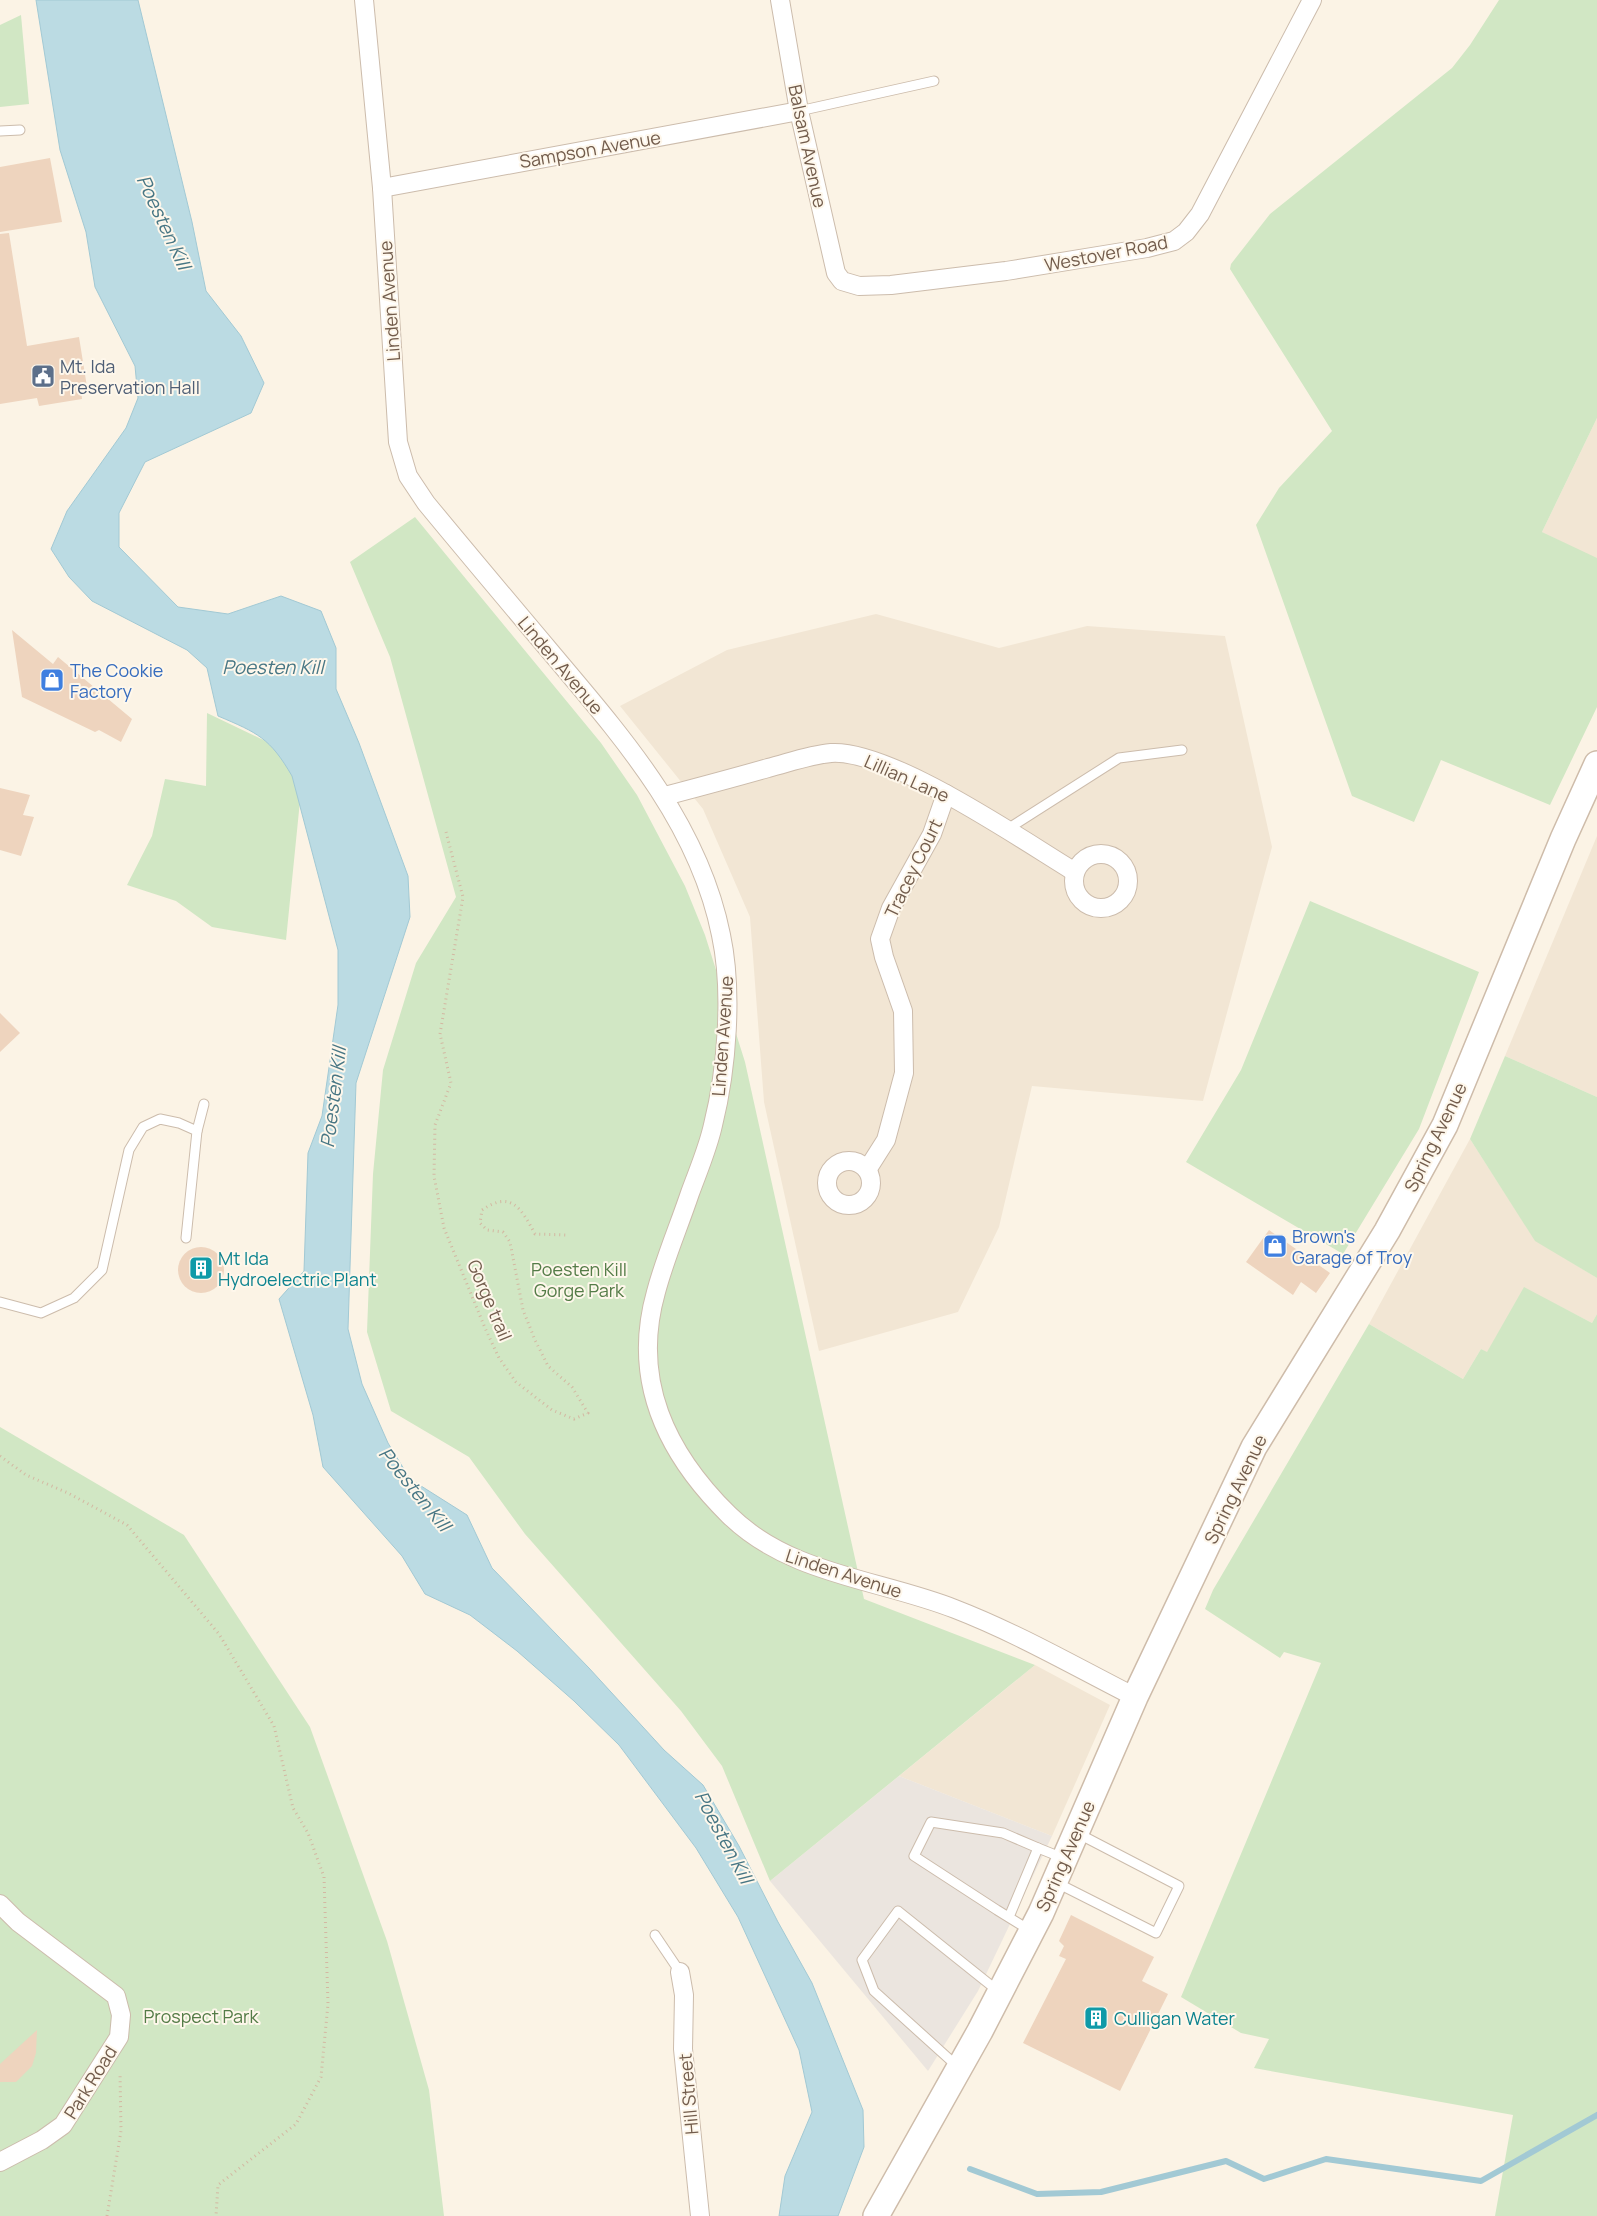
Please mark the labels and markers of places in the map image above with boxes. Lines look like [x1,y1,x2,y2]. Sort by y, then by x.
place label: Mt. Ida Preservation Hall [60,354,200,399]
public building icon: Mt. Ida Preservation Hall [30,363,56,389]
place label: The Cookie Factory [70,658,163,703]
shop icon: The Cookie Factory [39,667,65,693]
place label: Brown's Garage of Troy [1292,1224,1413,1269]
shop icon: Brown's Garage of Troy [1262,1233,1288,1259]
place label: Mt Ida Hydroelectric Plant [218,1246,377,1291]
building icon: Mt Ida Hydroelectric Plant [188,1255,214,1281]
building icon: Culligan Water [1083,2005,1109,2031]
place label: Culligan Water [1114,2006,1236,2030]

